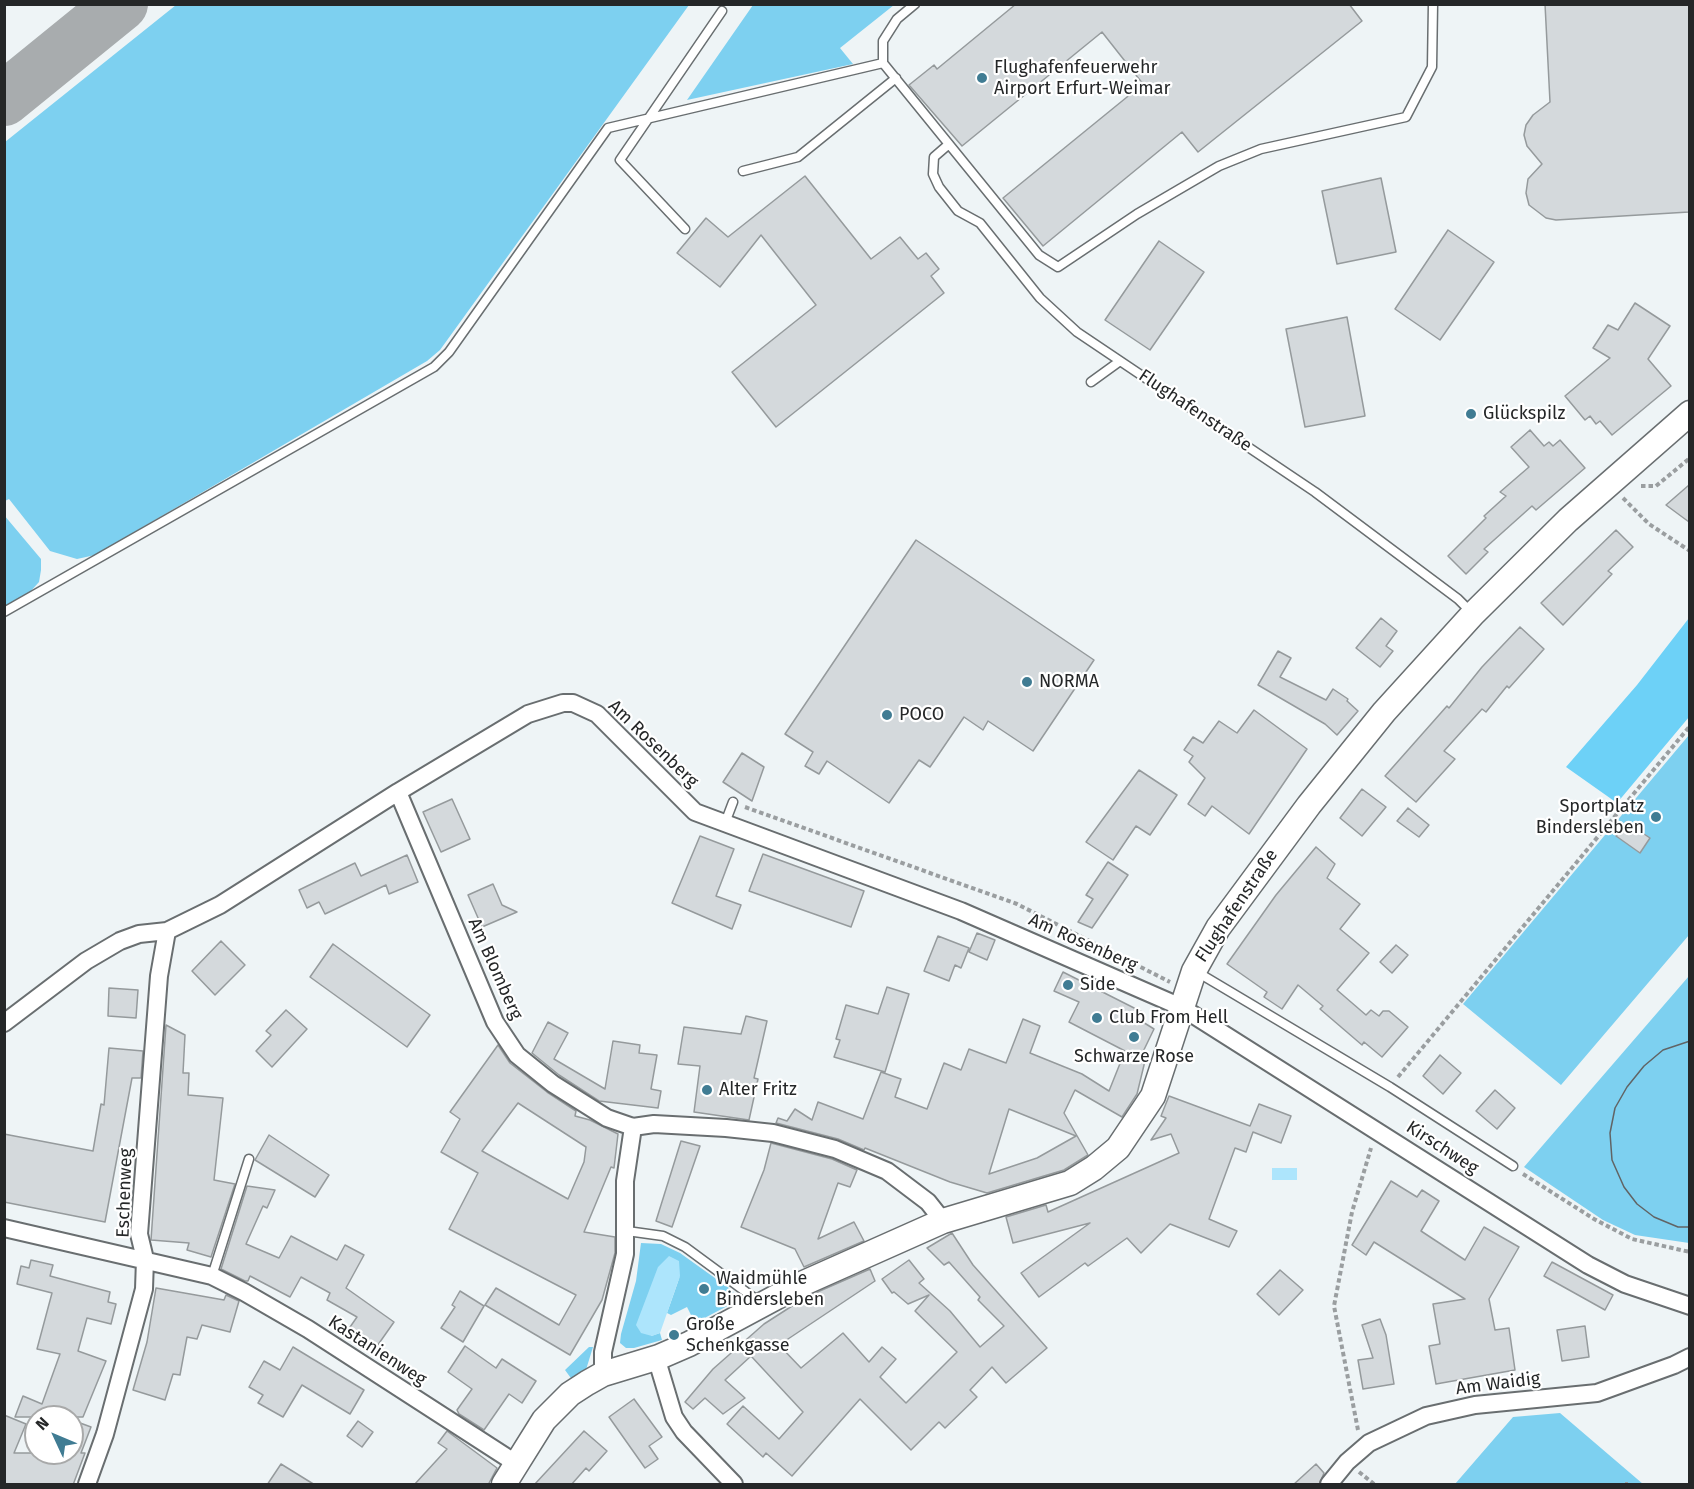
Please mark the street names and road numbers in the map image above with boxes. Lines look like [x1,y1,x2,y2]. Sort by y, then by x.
street label: Flughafenstraße [1134,365,1256,457]
street label: Am Rosenberg [603,696,703,792]
street label: Flughafenstraße [1191,845,1283,967]
street label: Am Rosenberg [1025,909,1141,977]
street label: Am Blomberg [463,915,527,1023]
street label: Kirschweg [1402,1117,1482,1179]
street label: Eschenweg [113,1148,137,1238]
street label: Kastanienweg [324,1311,430,1391]
street label: Am Waidig [1455,1368,1541,1400]

